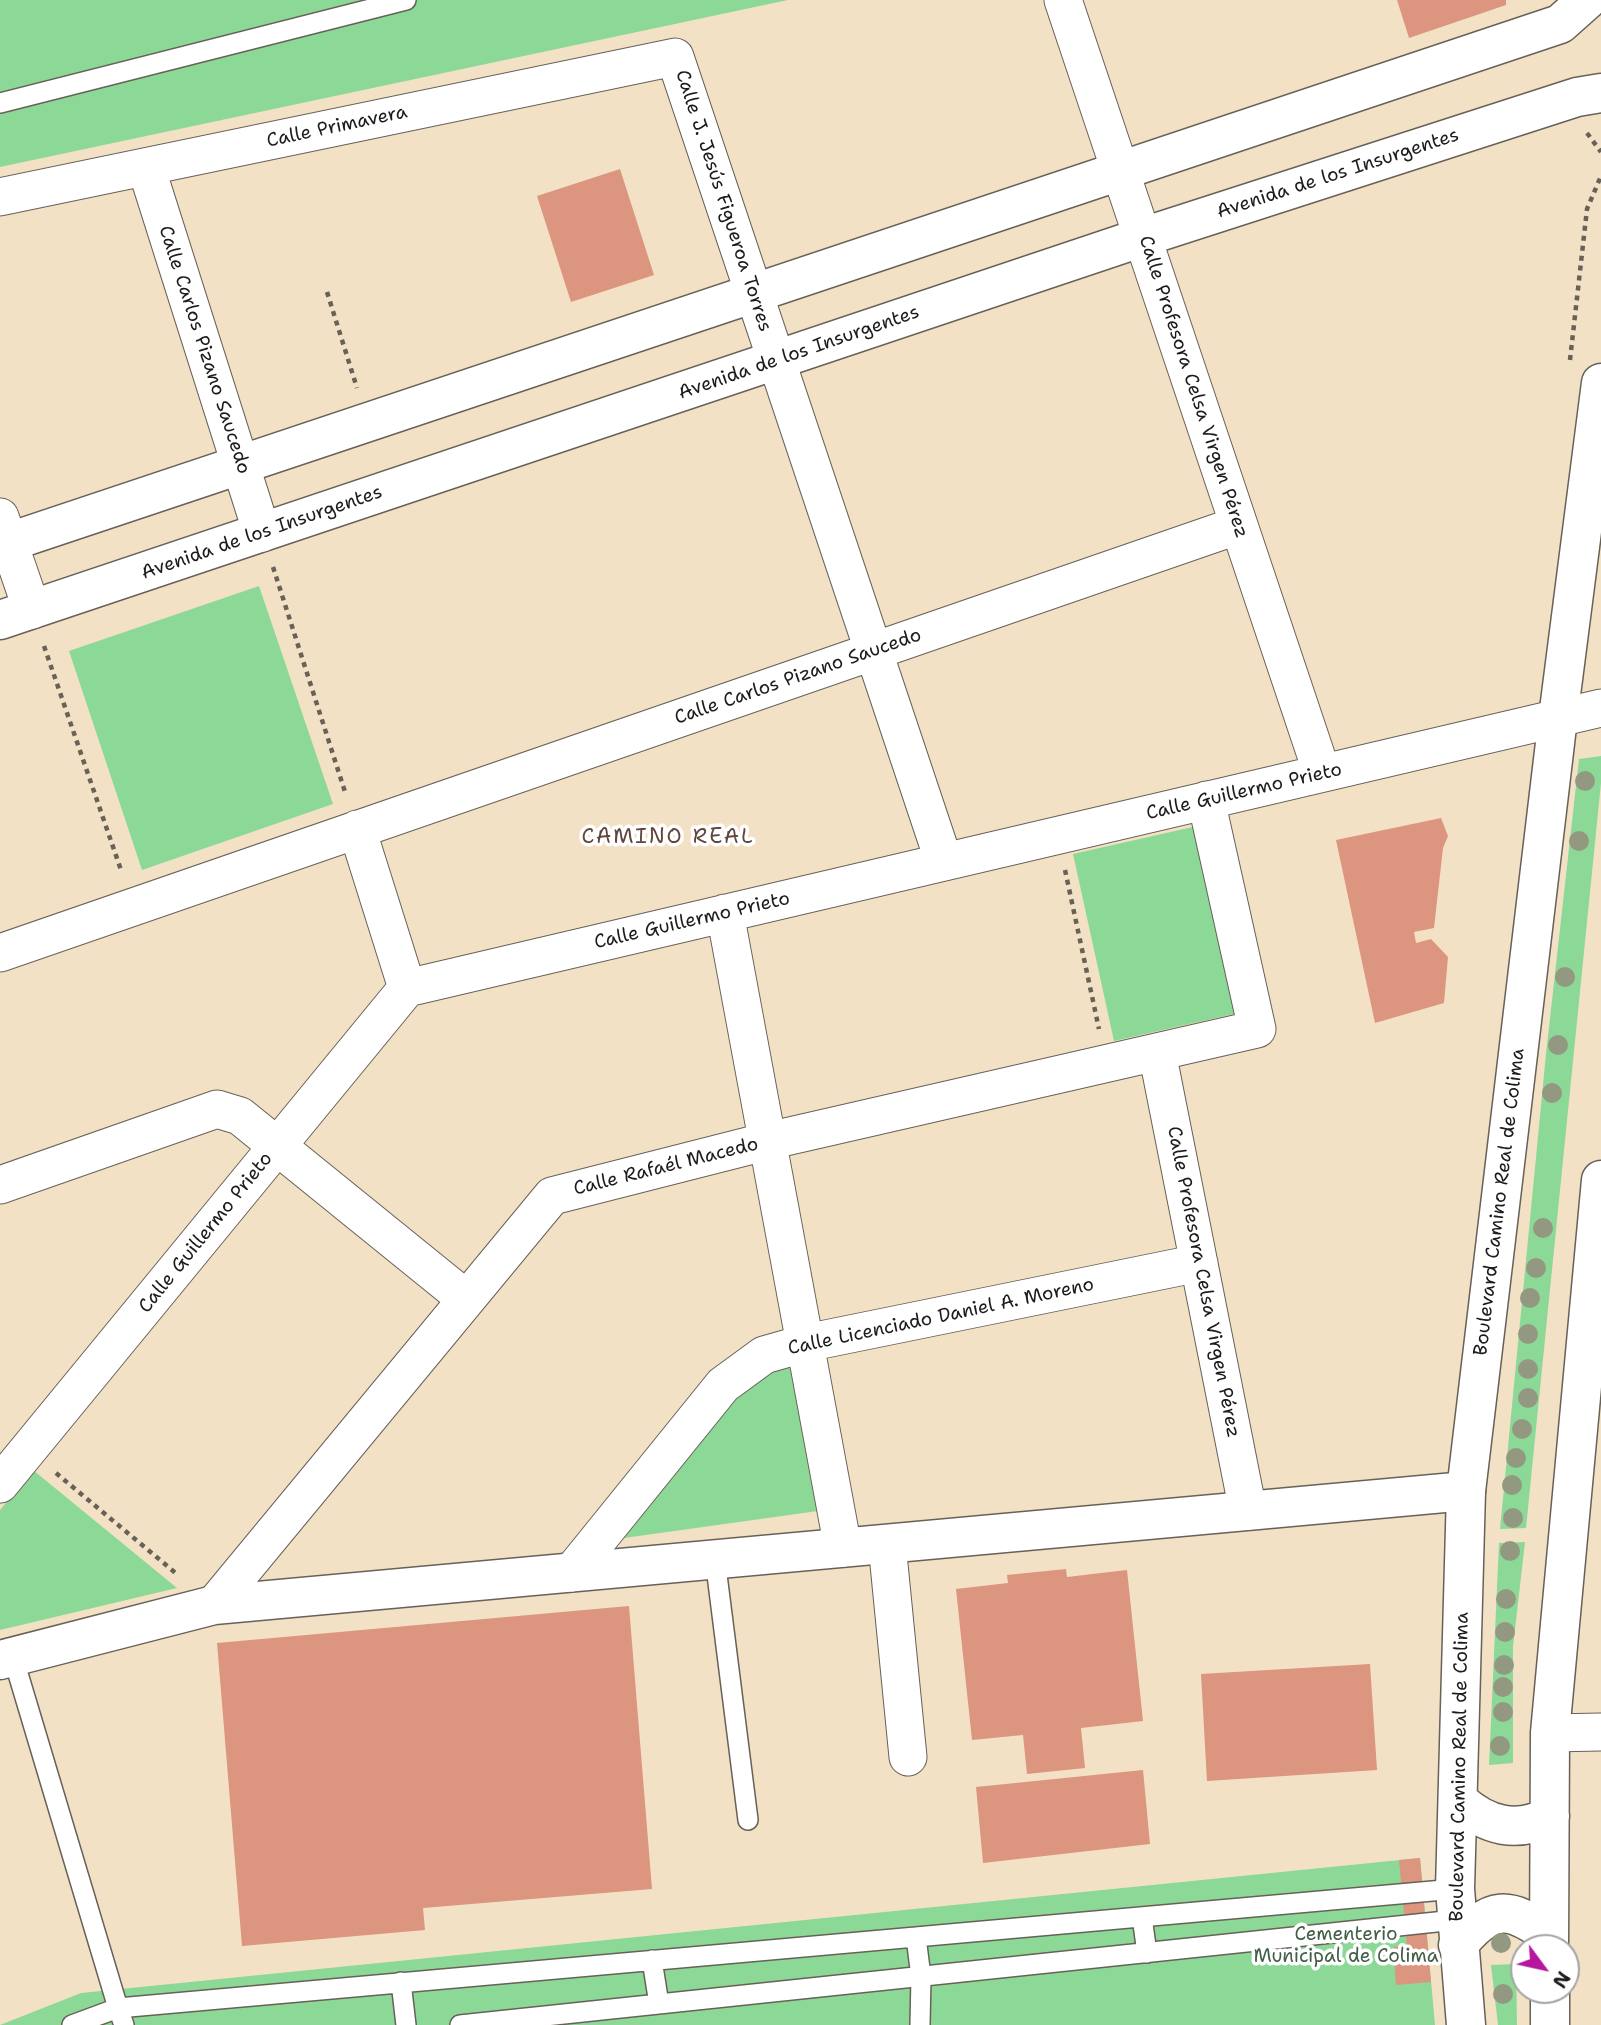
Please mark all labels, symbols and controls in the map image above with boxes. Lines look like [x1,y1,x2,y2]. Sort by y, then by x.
street label: Calle J. Jesús Figueroa Torres [670,67,776,335]
street label: Calle Primavera [265,101,409,153]
street label: Avenida de los Insurgentes [1214,124,1462,224]
street label: Calle Carlos Pizano Saucedo [153,223,255,477]
street label: Calle Profesora Celsa Virgen Pérez [1133,233,1253,541]
street label: Avenida de los Insurgentes [676,301,922,405]
street label: Avenida de los Insurgentes [139,481,385,585]
street label: Calle Carlos Pizano Saucedo [672,624,924,730]
street label: Calle Guillermo Prieto [1144,758,1344,826]
district label: CAMINO REAL [583,825,753,851]
street label: Calle Guillermo Prieto [592,887,792,955]
street label: Boulevard Camino Real de Colima [1470,1047,1530,1357]
street label: Calle Profesora Celsa Virgen Pérez [1162,1124,1244,1440]
street label: Calle Rafaél Macedo [571,1133,761,1201]
street label: Calle Guillermo Prieto [134,1148,278,1318]
street label: Calle Licenciado Daniel A. Moreno [786,1273,1096,1361]
street label: Boulevard Camino Real de Colima [1446,1612,1474,1922]
park label: Cementerio Municipal de Colima [1253,1924,1439,1968]
north arrow [1510,1934,1580,2004]
text: N [1547,1966,1576,1993]

